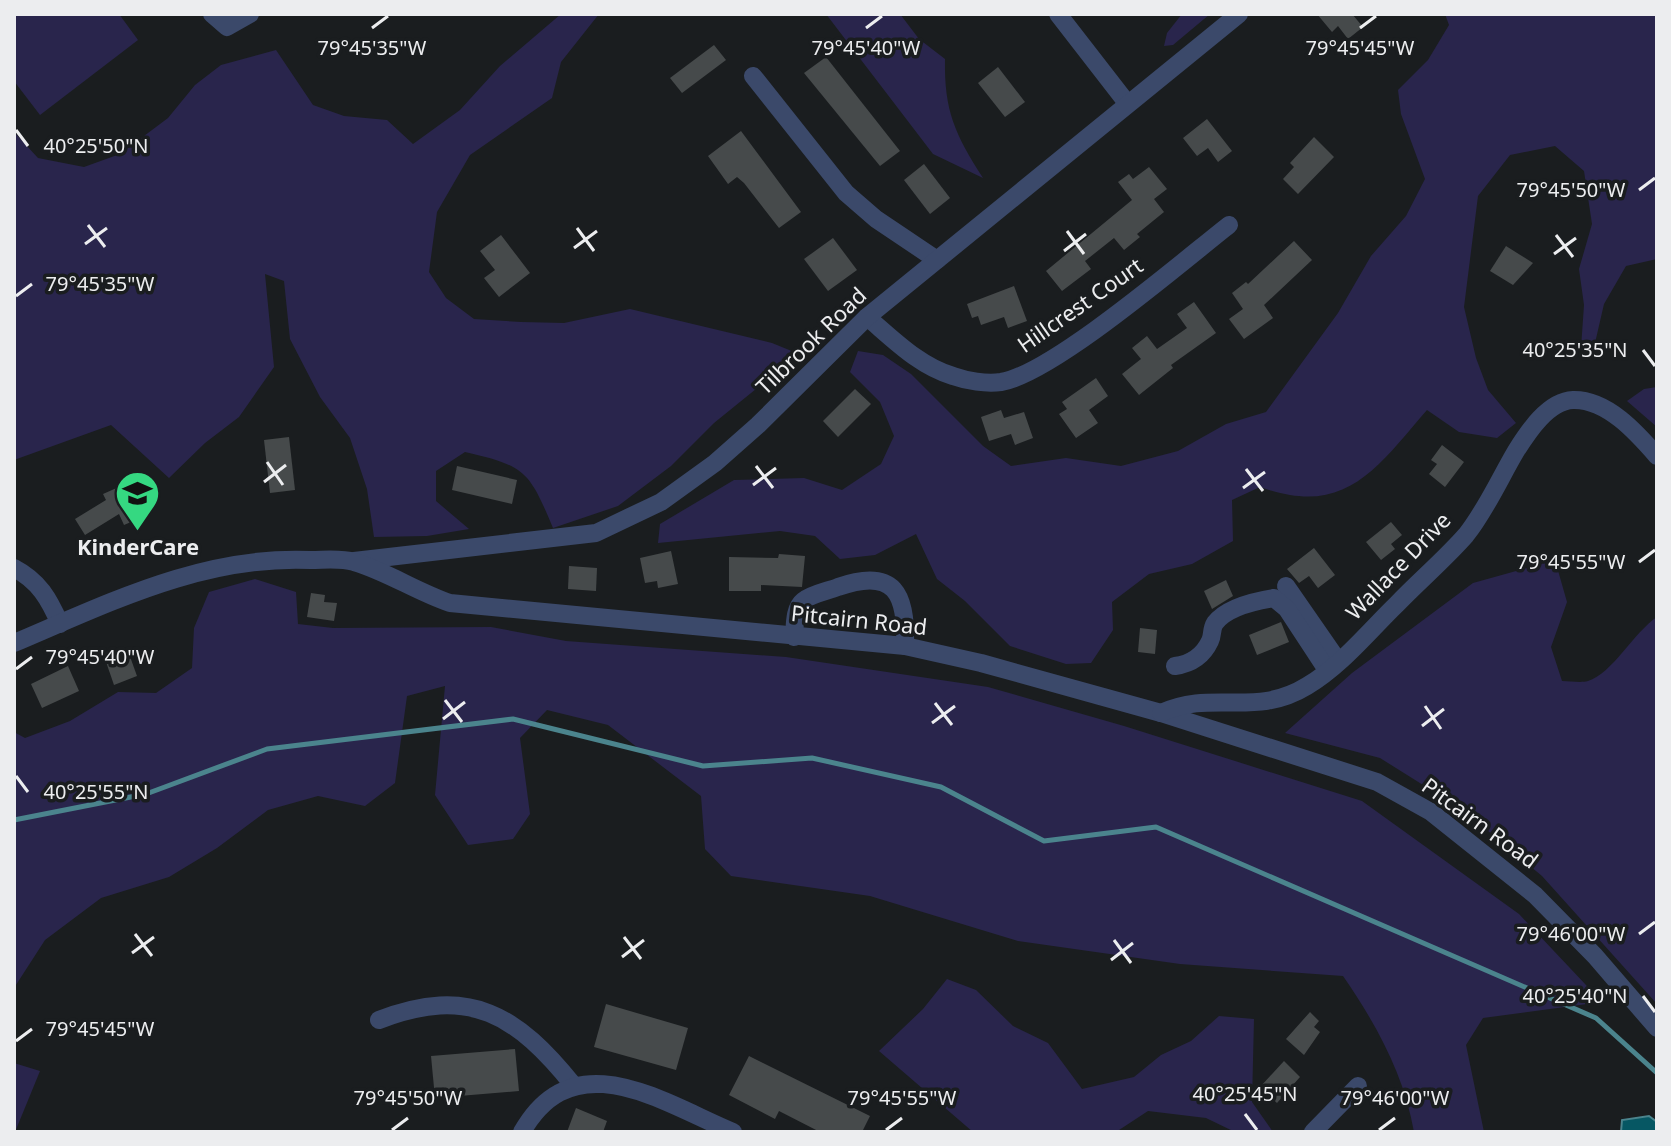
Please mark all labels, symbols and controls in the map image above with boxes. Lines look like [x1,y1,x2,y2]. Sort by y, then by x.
text: 79°45'35"W [318,34,427,61]
text: 79°45'40"W [812,34,921,61]
text: 79°45'45"W [1306,34,1415,61]
text: 40°25'50"N [43,132,149,159]
text: 79°45'50"W [1517,176,1626,203]
street label: Hillcrest Court [1011,250,1148,359]
text: 79°45'35"W [46,270,155,297]
street label: Tilbrook Road [749,280,872,401]
text: 40°25'35"N [1522,336,1628,363]
school or university icon: KinderCare [114,470,162,533]
street label: Wallace Drive [1338,505,1456,626]
place label: KinderCare [77,531,199,561]
text: 79°45'55"W [1517,548,1626,575]
street label: Pitcairn Road [790,597,929,641]
text: 79°45'40"W [46,643,155,670]
street label: Pitcairn Road [1416,770,1545,875]
text: 40°25'55"N [43,778,149,805]
text: 79°46'00"W [1517,920,1626,947]
text: 40°25'40"N [1522,982,1628,1009]
text: 79°45'45"W [46,1015,155,1042]
text: 40°25'45"N [1192,1080,1298,1107]
text: 79°45'50"W [354,1084,463,1111]
text: 79°45'55"W [848,1084,957,1111]
text: 79°46'00"W [1341,1084,1450,1111]

